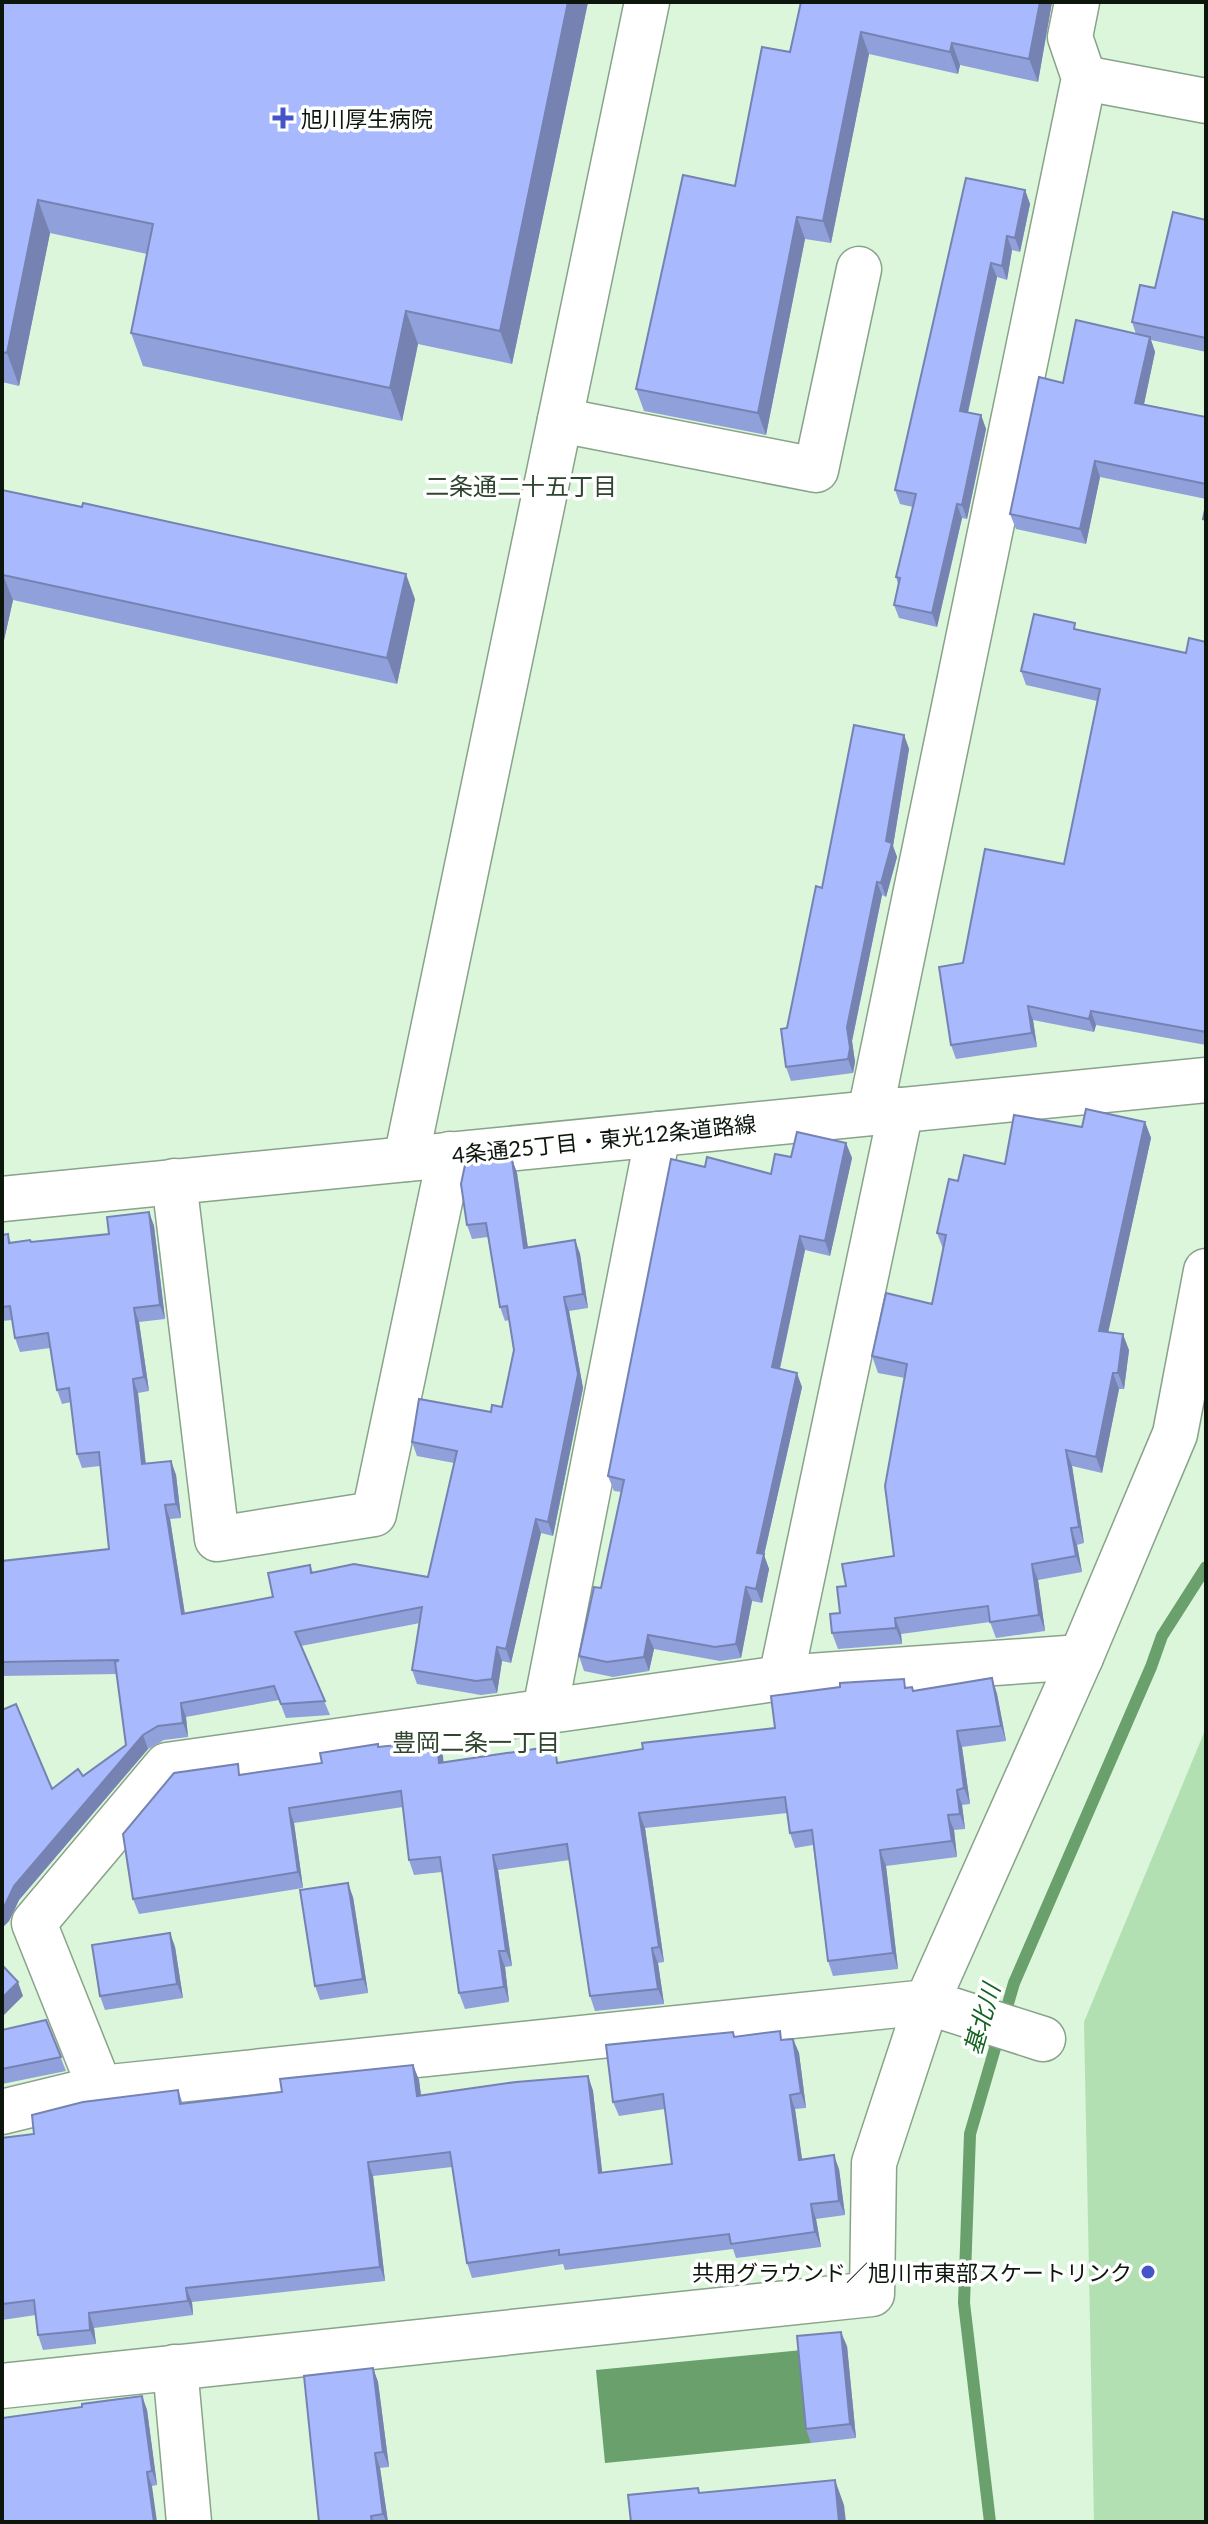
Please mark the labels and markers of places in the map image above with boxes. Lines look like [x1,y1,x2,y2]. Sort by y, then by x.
place label: 旭川厚生病院 [301,105,433,132]
marker: 旭川厚生病院 [272,107,294,129]
place label: 共用グラウンド／旭川市東部スケートリンク [692,2259,1132,2286]
marker: 共用グラウンド／旭川市東部スケートリンク [1139,2263,1157,2281]

